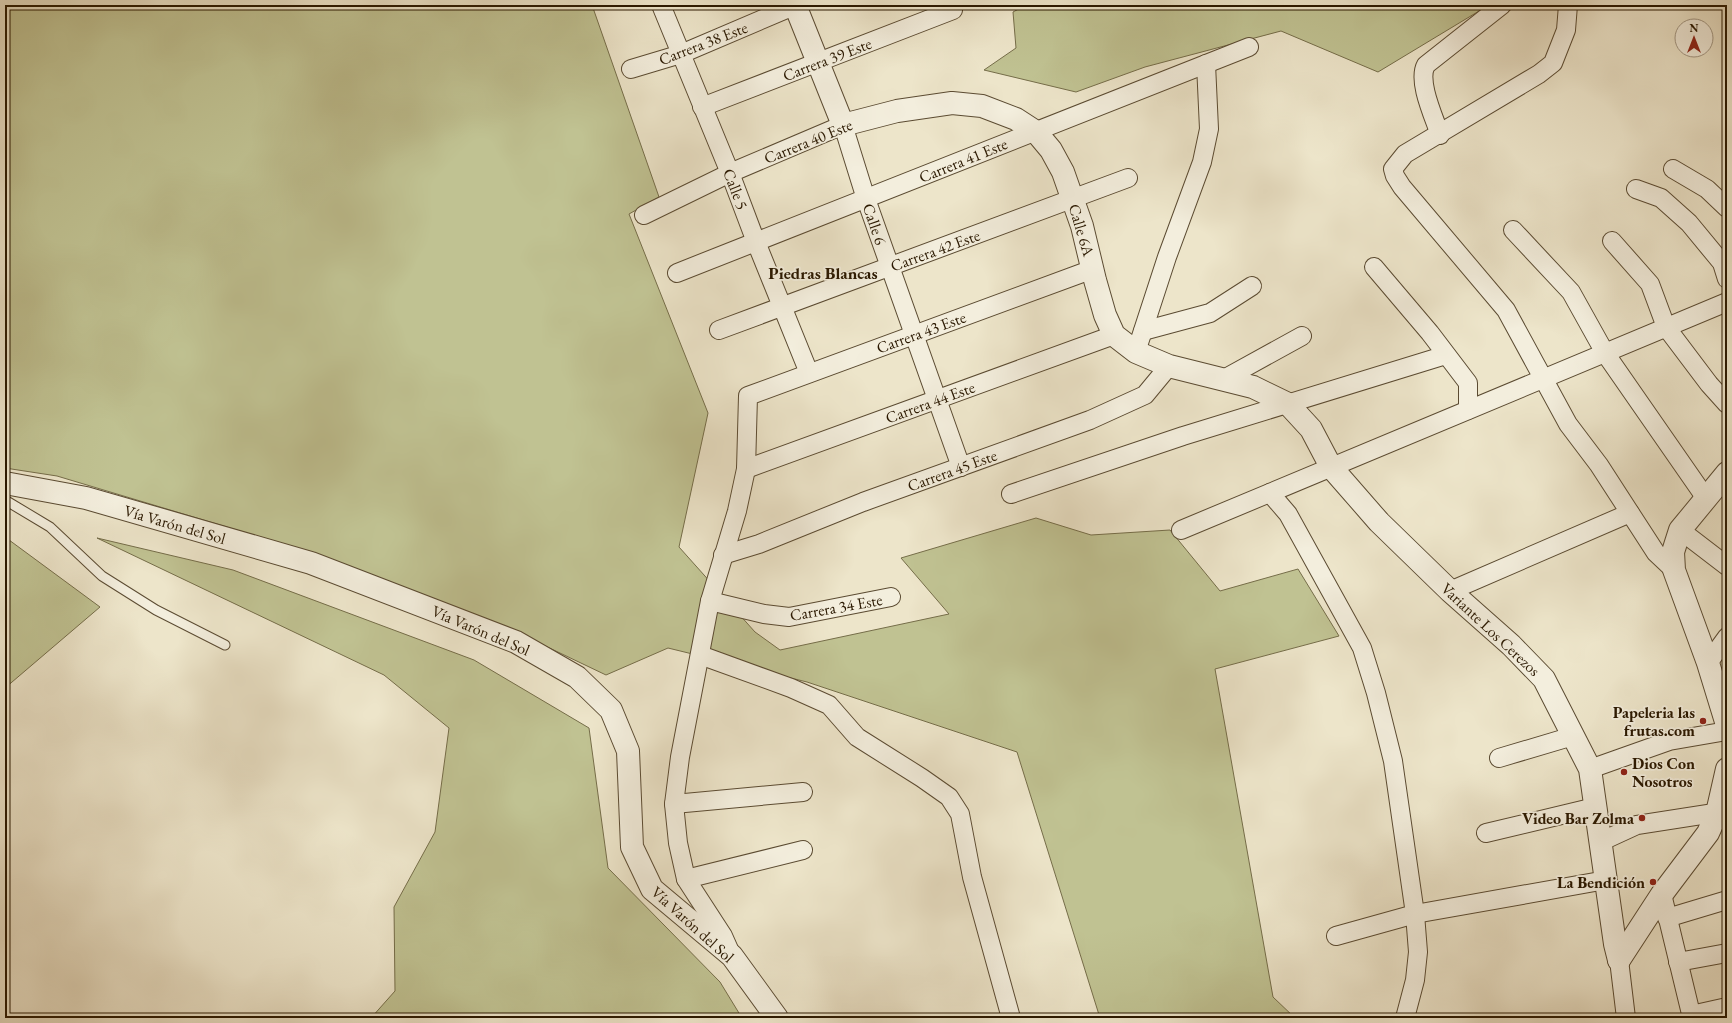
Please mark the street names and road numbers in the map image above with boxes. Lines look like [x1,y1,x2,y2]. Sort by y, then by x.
street label: Carrera 38 Este [656,17,751,70]
street label: Carrera 39 Este [780,33,875,86]
street label: Carrera 40 Este [761,114,856,169]
street label: Carrera 41 Este [916,133,1011,188]
street label: Calle 5 [718,166,753,213]
street label: Calle 6 [858,201,891,248]
street label: Calle 6A [1064,201,1100,260]
street label: Carrera 42 Este [888,225,983,276]
street label: Carrera 43 Este [874,307,969,358]
street label: Carrera 44 Este [883,377,978,428]
street label: Carrera 45 Este [905,445,1000,496]
street label: Vía Varón del Sol [122,500,228,549]
street label: Variante Los Cerezos [1437,578,1545,681]
street label: Carrera 34 Este [788,589,884,626]
street label: Vía Varón del Sol [428,600,533,661]
street label: Vía Varón del Sol [647,882,739,967]

